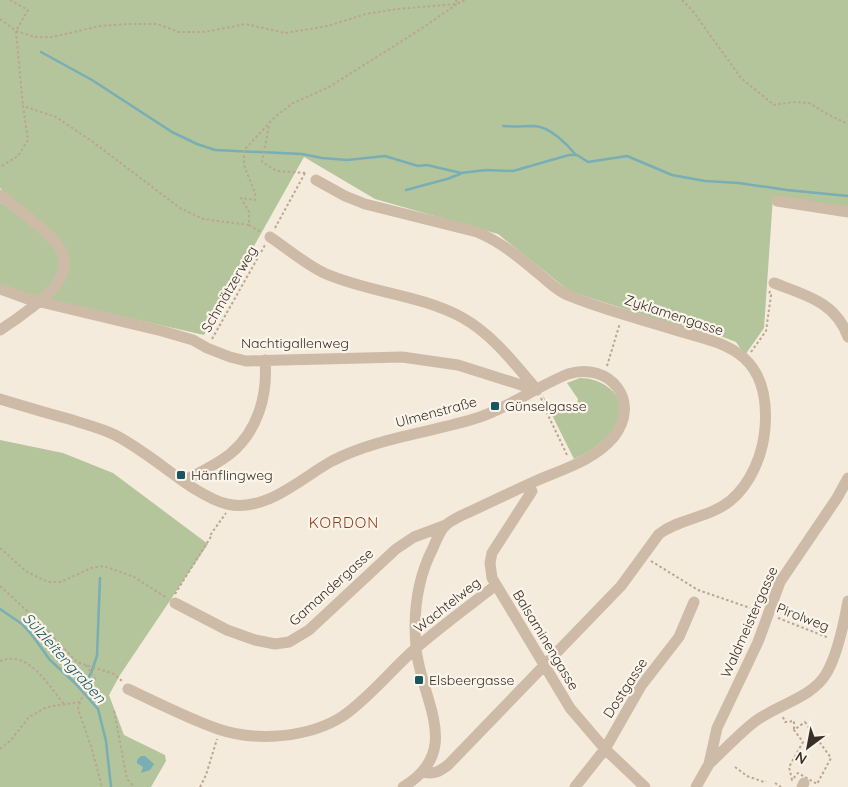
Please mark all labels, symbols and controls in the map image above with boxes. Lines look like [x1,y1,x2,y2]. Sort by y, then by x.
street label: Schmätzerweg [197,243,261,335]
street label: Zyklamengasse [622,291,726,340]
street label: Nachtigallenweg [241,334,349,352]
street label: Ulmenstraße [393,392,479,431]
place label: Günselgasse [505,397,587,415]
marker: Günselgasse [489,400,501,412]
place label: Hänflingweg [191,466,273,484]
marker: Hänflingweg [175,469,187,481]
district label: KORDON [309,513,379,532]
street label: Gamandergasse [285,544,377,630]
street label: Waldmeistergasse [716,564,782,680]
street label: Wachtelweg [410,573,484,637]
street label: Balsaminengasse [509,586,583,694]
street label: Pirolweg [774,599,832,635]
water label: Sülzleitengraben [19,609,110,707]
street label: Dostgasse [599,654,651,721]
place label: Elsbeergasse [429,671,515,689]
marker: Elsbeergasse [413,674,425,686]
north arrow [783,722,833,772]
text: N [792,748,810,768]

